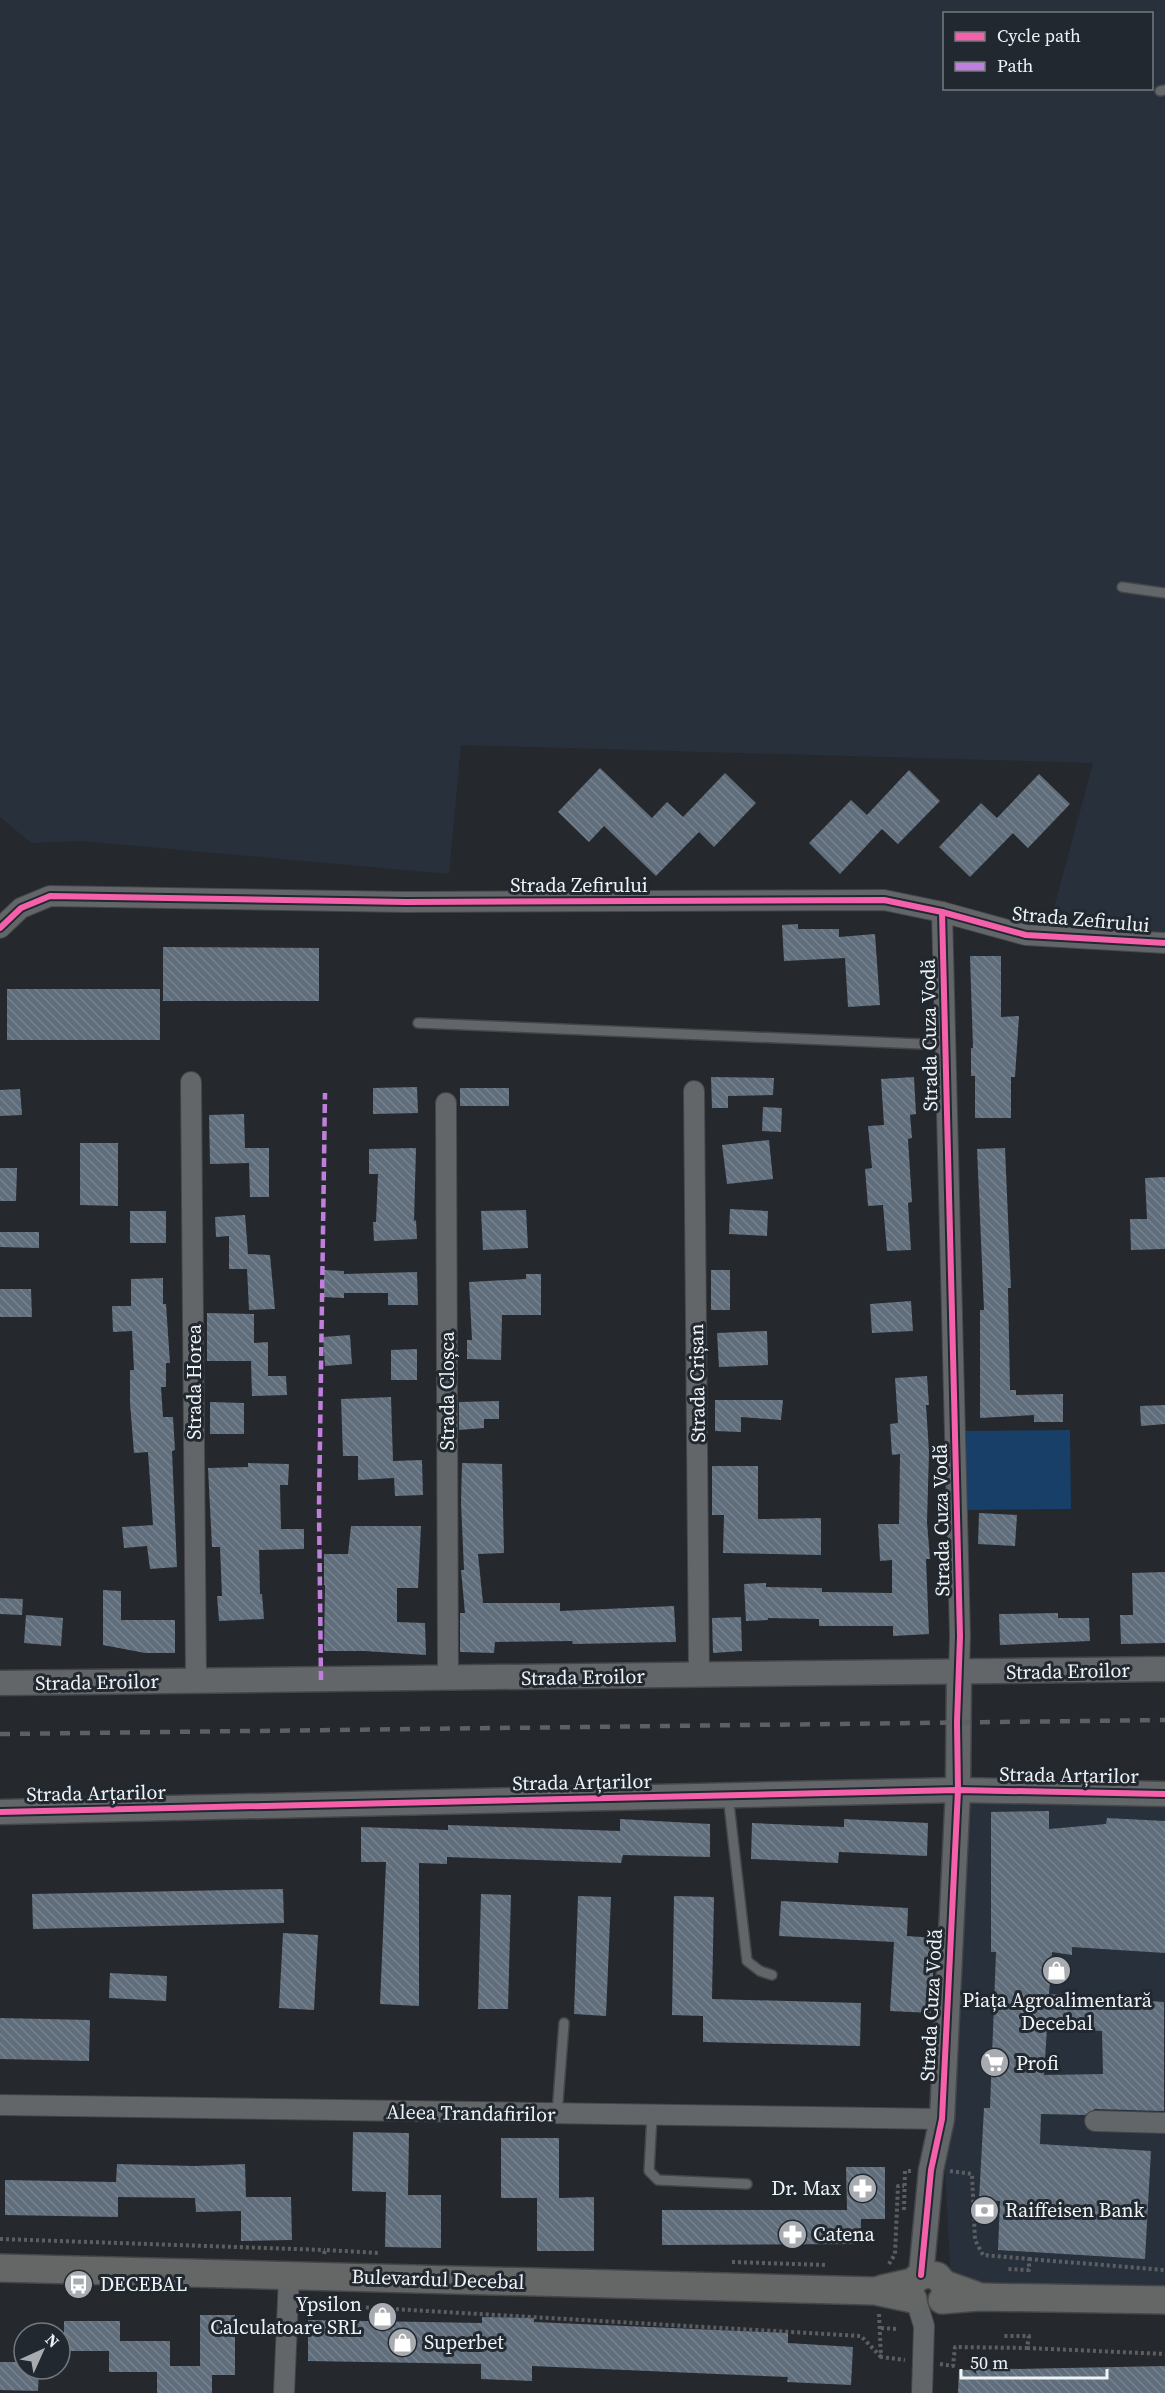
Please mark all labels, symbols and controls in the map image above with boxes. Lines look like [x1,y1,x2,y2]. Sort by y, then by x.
legend [943,12,1153,90]
text: Cycle path [997,23,1081,48]
text: Path [997,53,1034,78]
street label: Strada Zefirului [510,871,648,899]
street label: Strada Zefirului [1011,899,1151,939]
street label: Strada Cuza Vodă [914,958,944,1112]
street label: Strada Horea [180,1323,208,1440]
street label: Strada Crișan [682,1323,712,1443]
street label: Strada Cloșca [433,1331,461,1451]
street label: Strada Cuza Vodă [926,1443,956,1597]
street label: Strada Eroilor [1006,1656,1131,1686]
street label: Strada Eroilor [521,1662,646,1692]
street label: Strada Eroilor [35,1667,160,1697]
street label: Strada Arțarilor [999,1760,1139,1790]
street label: Strada Arțarilor [512,1767,652,1797]
street label: Strada Arțarilor [26,1778,166,1808]
street label: Strada Cuza Vodă [913,1927,949,2082]
shop icon: Piața Agroalimentară Decebal [1041,1954,1073,1986]
place label: Piața Agroalimentară Decebal [962,1986,1153,2037]
supermarket icon: Profi [979,2047,1011,2079]
place label: Profi [1016,2049,1059,2077]
street label: Aleea Trandafirilor [386,2098,556,2128]
pharmacy icon: Dr. Max [846,2172,878,2204]
place label: Dr. Max [771,2174,841,2202]
bank icon: Raiffeisen Bank [968,2194,1000,2226]
place label: Raiffeisen Bank [1005,2196,1145,2224]
pharmacy icon: Catena [776,2218,808,2250]
place label: Catena [813,2220,876,2248]
street label: Bulevardul Decebal [351,2262,525,2296]
bus stop icon: DECEBAL [63,2268,95,2300]
place label: DECEBAL [100,2270,187,2298]
place label: Ypsilon Calculatoare SRL [210,2290,362,2341]
shop icon: Ypsilon Calculatoare SRL [367,2300,399,2332]
north arrow [12,2321,72,2381]
shop icon: Superbet [387,2326,419,2358]
text: N [41,2328,65,2353]
place label: Superbet [424,2328,504,2356]
scale bar [961,2342,1106,2380]
text: 50 m [970,2350,1008,2375]

